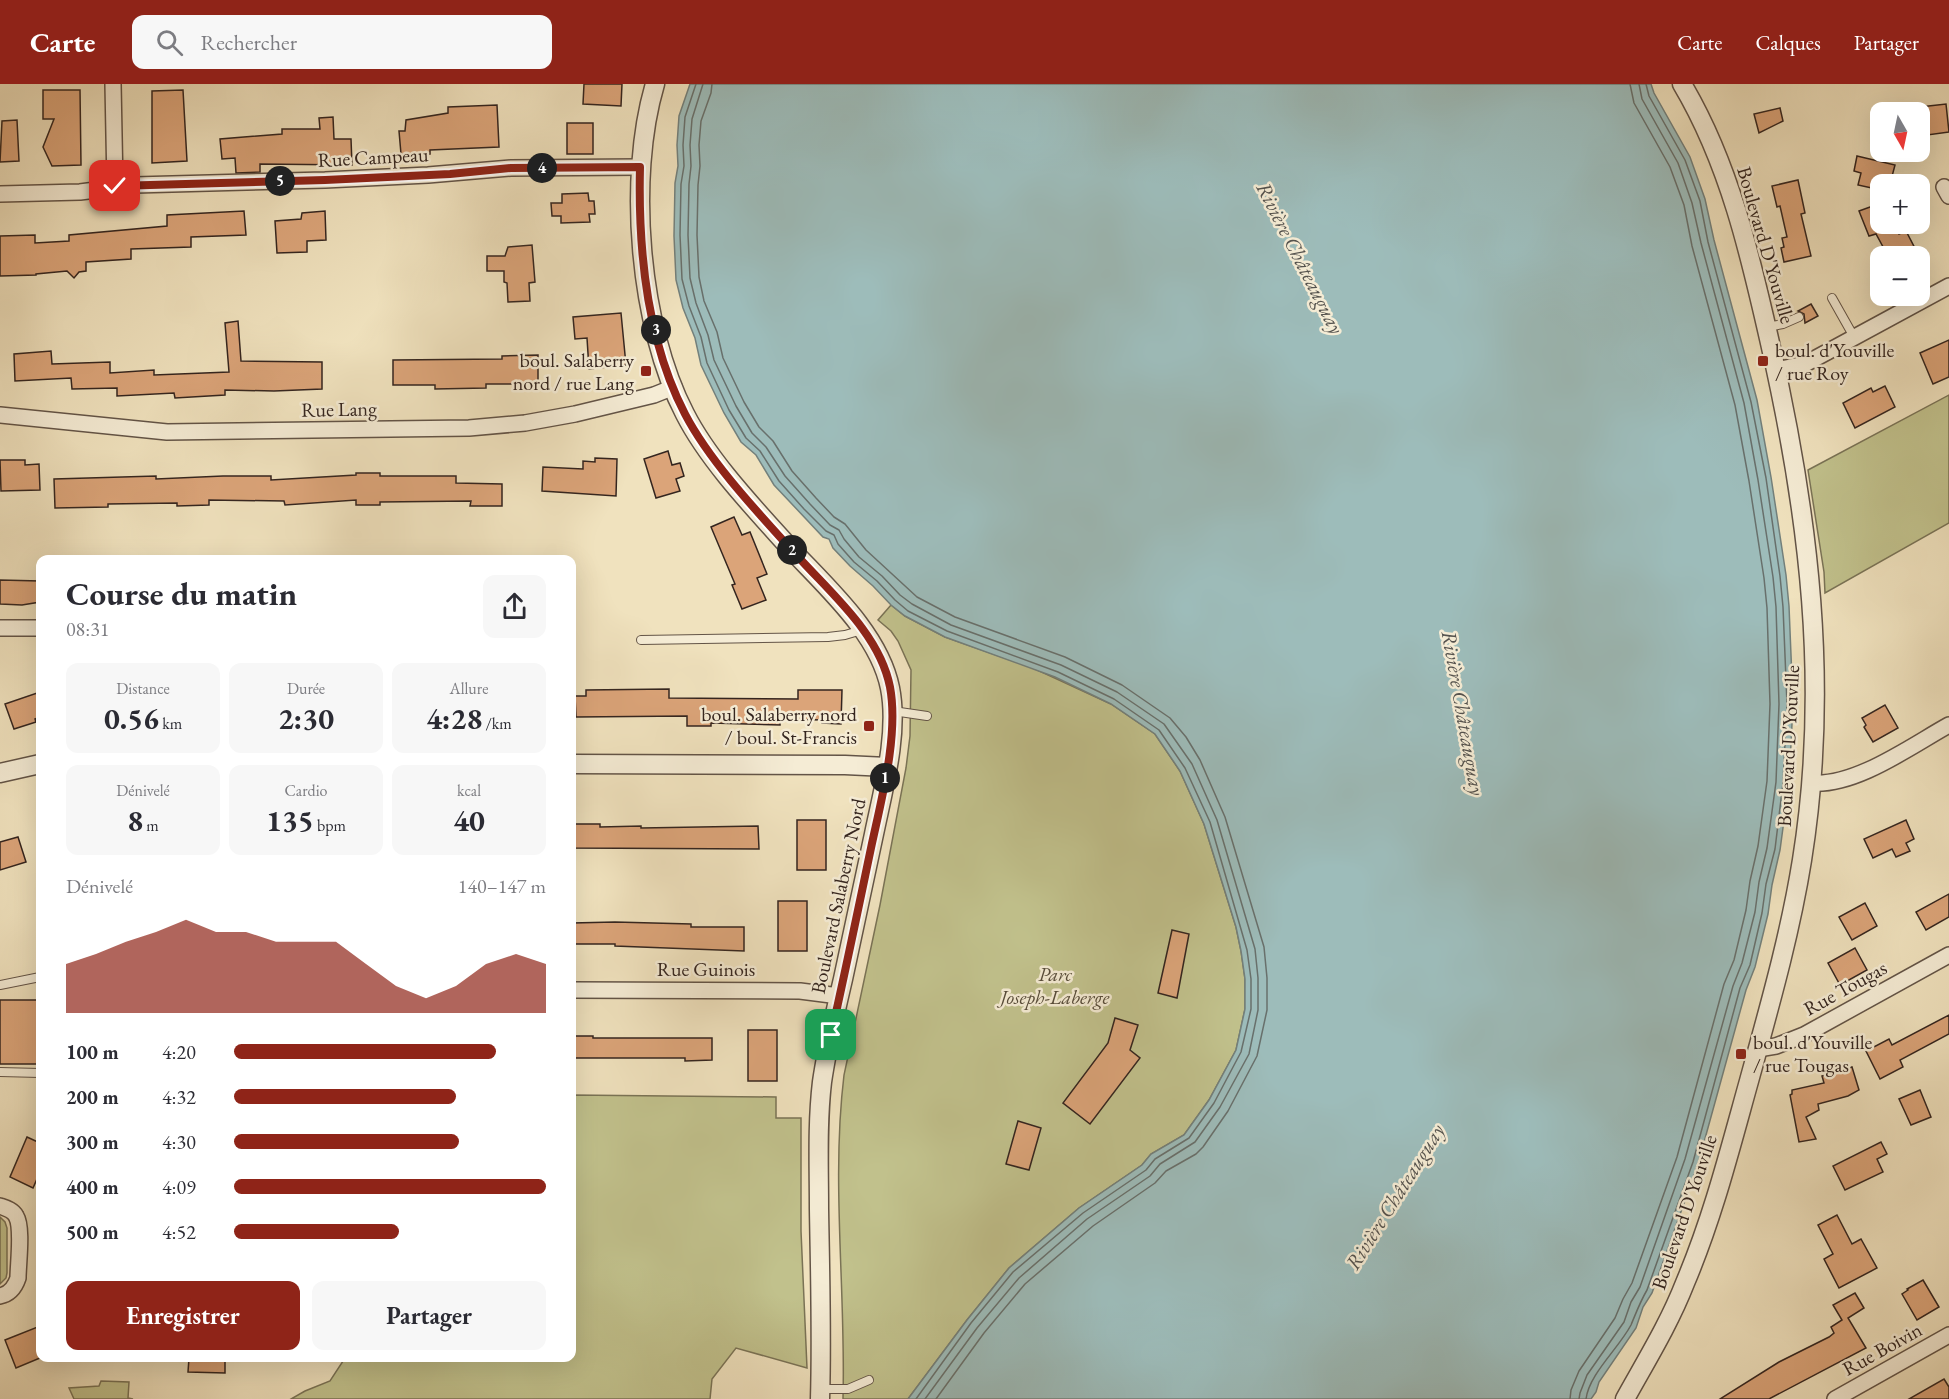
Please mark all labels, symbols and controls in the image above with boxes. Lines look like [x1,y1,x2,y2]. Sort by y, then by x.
search box [132,15,552,69]
text: Carte [30,24,96,60]
icon: search [153,26,186,59]
text: Rechercher [201,28,297,57]
text: Carte [1677,29,1722,56]
text: Calques [1755,29,1821,56]
text: Partager [1854,29,1919,56]
north arrow [1870,102,1930,162]
map controls [1870,102,1930,306]
street label: Rue Campeau [317,141,430,173]
pin: 4 [527,153,557,183]
text: 4 [538,157,546,178]
pin [89,160,140,211]
street label: Boulevard D'Youville [1731,163,1801,327]
pin: 5 [265,166,295,196]
icon: check [98,169,131,202]
text: 5 [276,170,284,191]
button: + [1870,174,1930,234]
water label: Rivière Châteauguay [1250,177,1351,339]
button: − [1870,246,1930,306]
pin: 3 [641,315,671,345]
text: 3 [652,319,660,340]
place label: boul. d'Youville / rue Roy [1775,337,1895,386]
place label: boul. Salaberry nord / rue Lang [513,347,634,396]
marker: boul. d'Youville / rue Roy [1756,354,1770,368]
marker: boul. Salaberry nord / rue Lang [639,364,653,378]
street label: Rue Lang [301,395,377,423]
pin: 2 [777,535,807,565]
text: 2 [788,539,796,560]
text: Course du matin [66,572,297,615]
button: share [483,575,546,638]
text: 08:31 [66,616,109,642]
water label: Rivière Châteauguay [1436,628,1491,798]
street label: Boulevard D'Youville [1771,664,1805,828]
text: Distance [116,678,170,699]
text: Durée [287,678,325,699]
text: Allure [450,678,488,699]
text: 0.56 [104,699,159,738]
text: 2:30 [278,699,334,738]
text: 4:28 [426,699,482,738]
place label: boul. Salaberry nord / boul. St-Francis [701,701,858,750]
text: km [159,713,182,734]
text: /km [482,713,512,734]
marker: boul. Salaberry nord / boul. St-Francis [862,719,876,733]
pin: 1 [870,763,900,793]
text: 1 [881,767,889,788]
text: Dénivelé [116,780,170,801]
text: Cardio [284,780,328,801]
text: kcal [457,780,481,801]
street label: Boulevard Salaberry Nord [805,795,872,996]
text: 8 [127,801,143,840]
text: 135 [266,801,314,840]
text: 40 [453,801,485,840]
text: m [143,815,159,836]
text: bpm [314,815,346,836]
text: Dénivelé [66,873,133,899]
text: 140–147 m [458,873,546,899]
street label: Rue Tougas [1799,954,1891,1022]
street label: Rue Guinois [657,956,755,982]
park label: Parc Joseph-Laberge [997,961,1110,1010]
pin [805,1009,856,1060]
icon: arrive [814,1018,847,1051]
place label: boul. d'Youville / rue Tougas [1753,1029,1873,1078]
text: 100 m [66,1039,119,1065]
text: 4:20 [162,1039,196,1065]
marker: boul. d'Youville / rue Tougas [1734,1047,1748,1061]
text: 200 m [66,1084,119,1110]
text: 4:32 [162,1084,196,1110]
water label: Rivière Châteauguay [1339,1118,1451,1275]
text: 300 m [66,1129,119,1155]
text: 4:30 [162,1129,196,1155]
street label: Boulevard D'Youville [1645,1131,1723,1293]
text: 400 m [66,1174,119,1200]
text: 4:09 [162,1174,196,1200]
text: 500 m [66,1219,119,1245]
text: 4:52 [162,1219,196,1245]
button: Enregistrer [66,1281,300,1350]
button: Partager [312,1281,546,1350]
street label: Rue Boivin [1837,1316,1927,1382]

